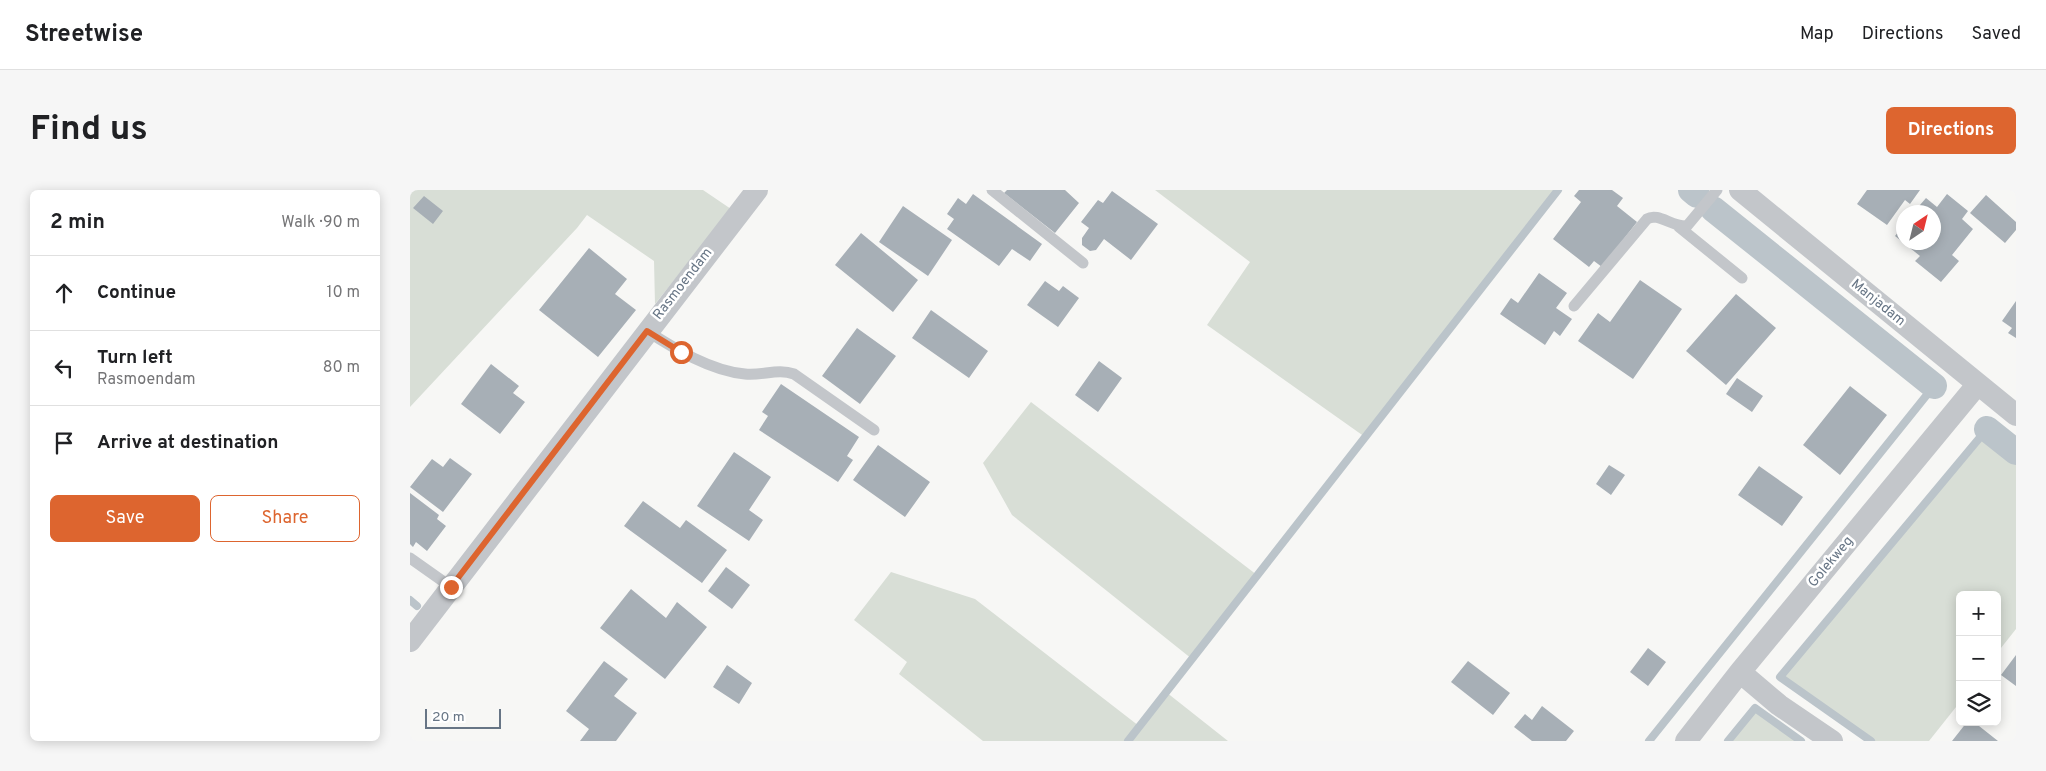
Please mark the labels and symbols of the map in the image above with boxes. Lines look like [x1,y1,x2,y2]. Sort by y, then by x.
north arrow [1896,205,1941,250]
street label: Rasmoendam [650,245,716,323]
street label: Manjadam [1847,276,1909,330]
route start [670,341,693,364]
street label: Golekweg [1805,533,1857,591]
route end [440,576,463,599]
scale bar [425,706,501,729]

